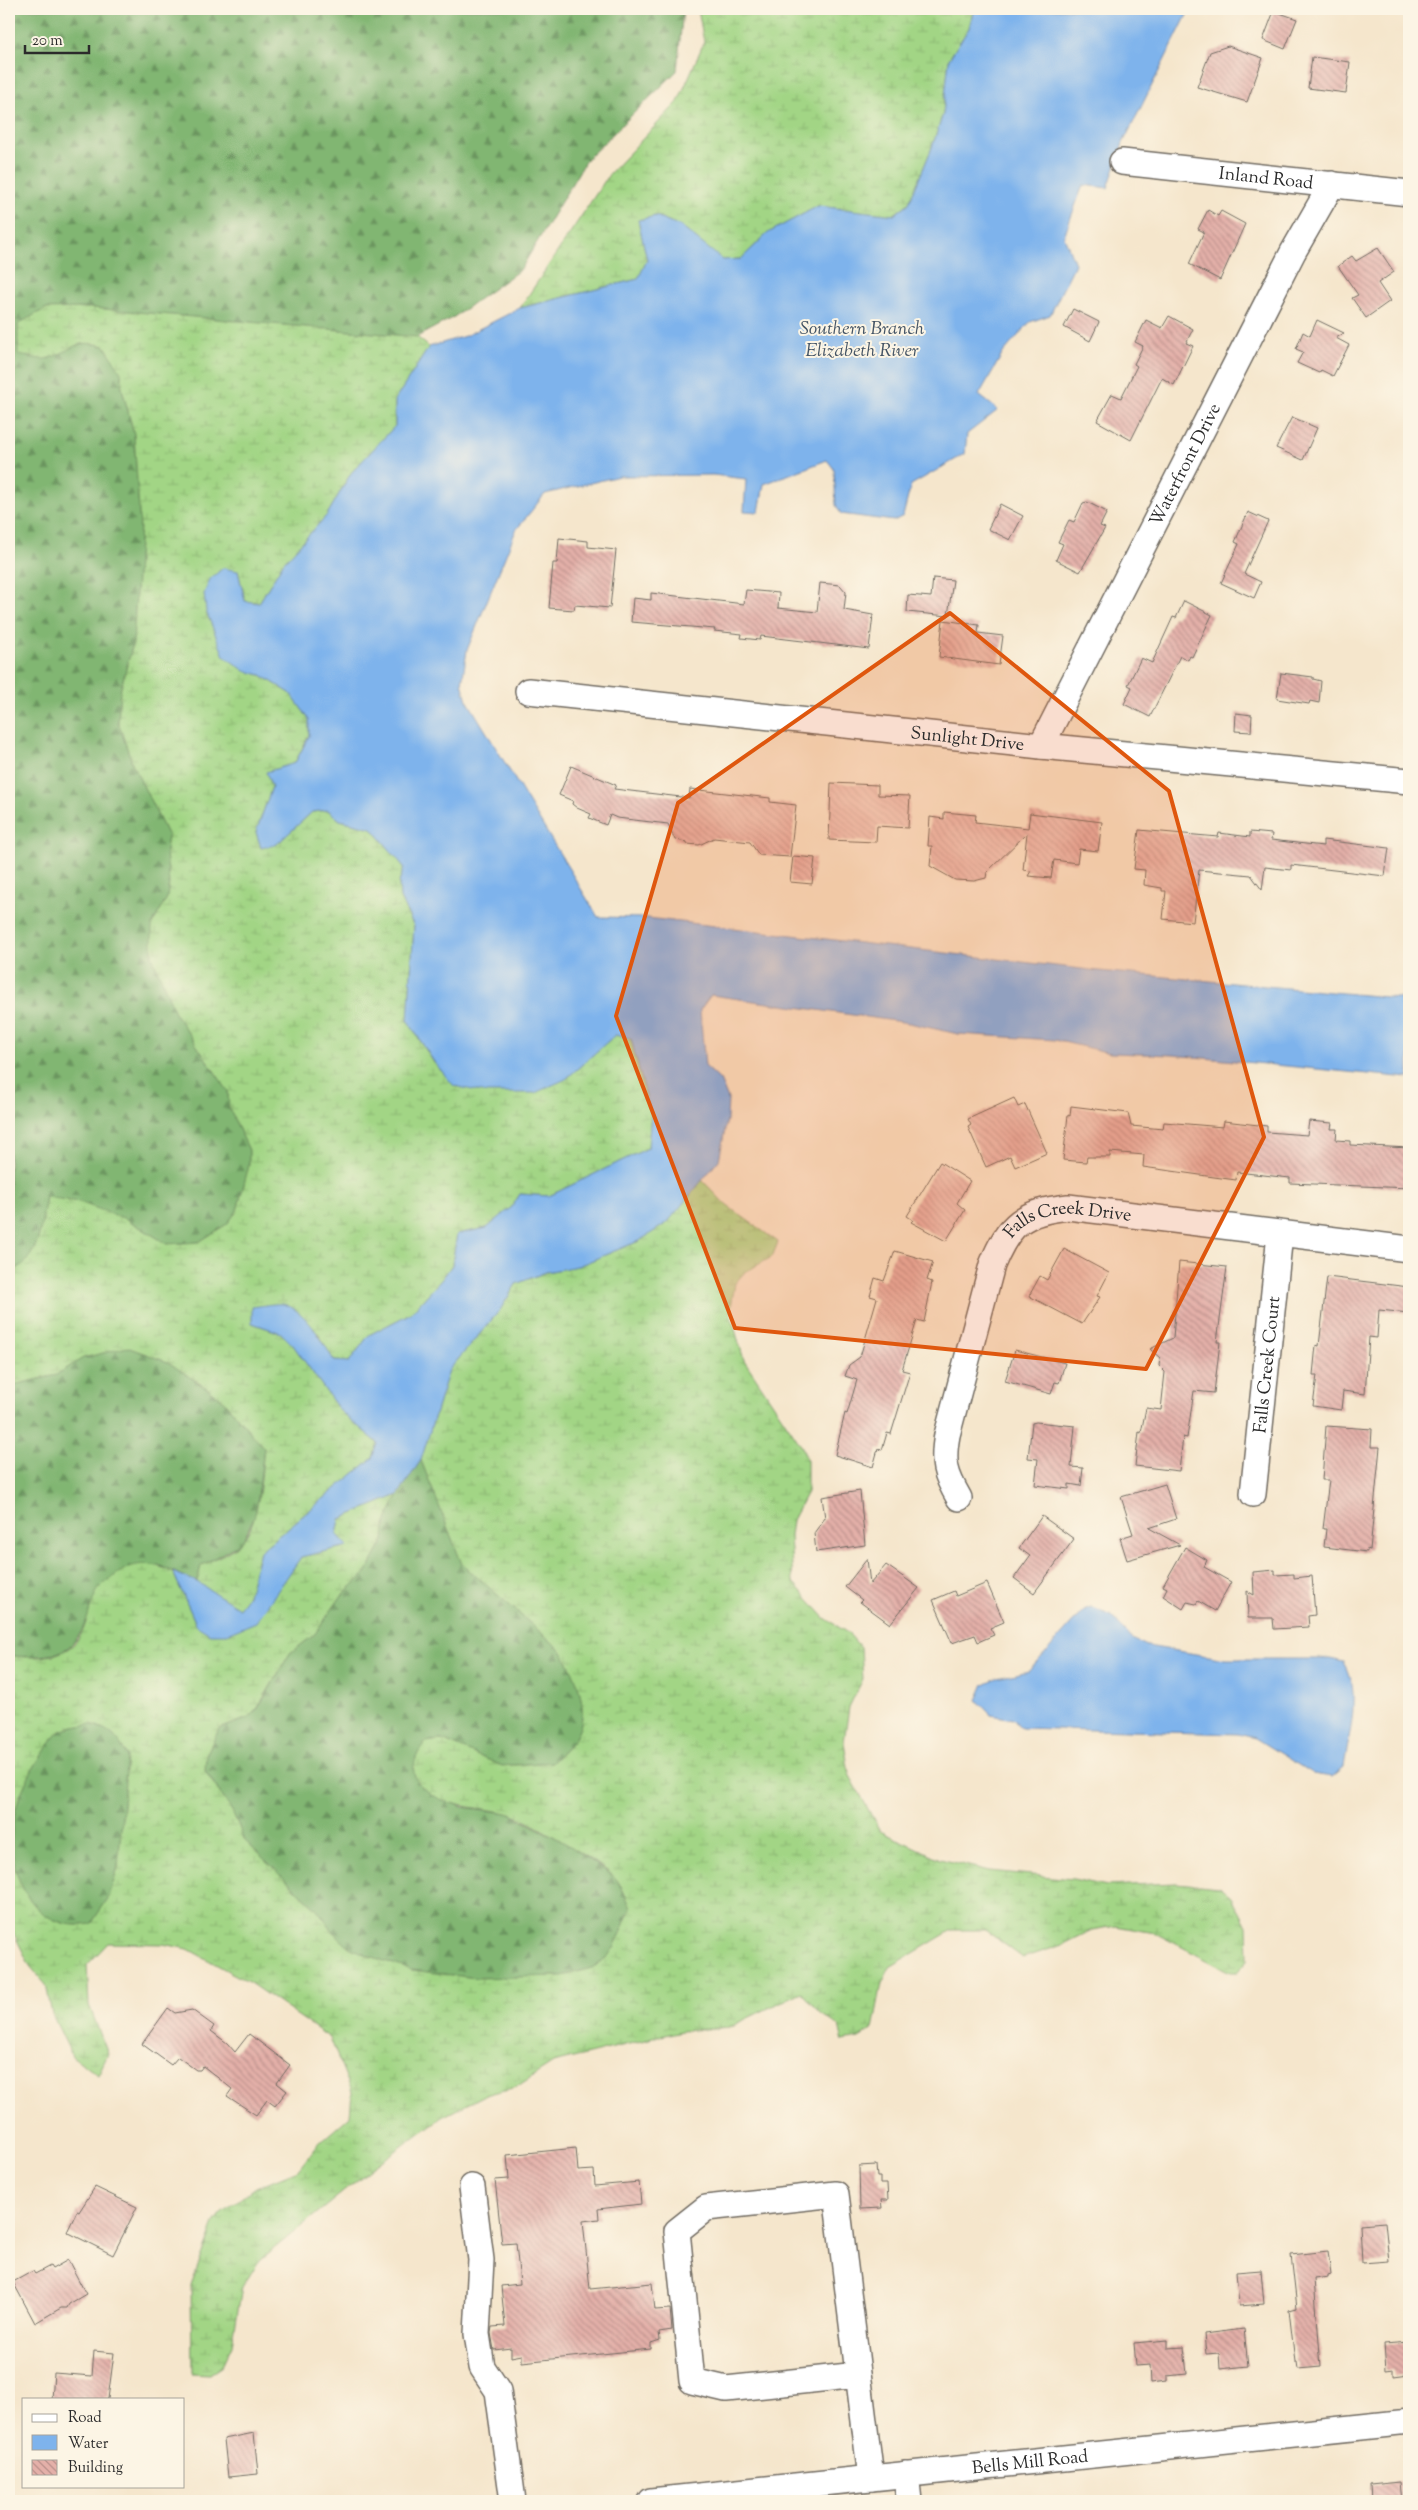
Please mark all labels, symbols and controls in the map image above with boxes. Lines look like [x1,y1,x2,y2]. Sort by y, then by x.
scale bar [25,22,89,54]
text: 20 m [32,31,63,52]
street label: Inland Road [1217,162,1314,198]
water label: Southern Branch Elizabeth River [800,316,925,365]
street label: Waterfront Drive [1144,399,1229,531]
street label: Sunlight Drive [909,721,1026,759]
street label: Falls Creek Drive [998,1196,1133,1245]
street label: Falls Creek Court [1248,1295,1288,1435]
legend [22,2398,185,2488]
text: Road [68,2408,102,2429]
text: Water [68,2434,109,2455]
street label: Bells Mill Road [971,2445,1090,2482]
text: Building [68,2458,123,2479]

